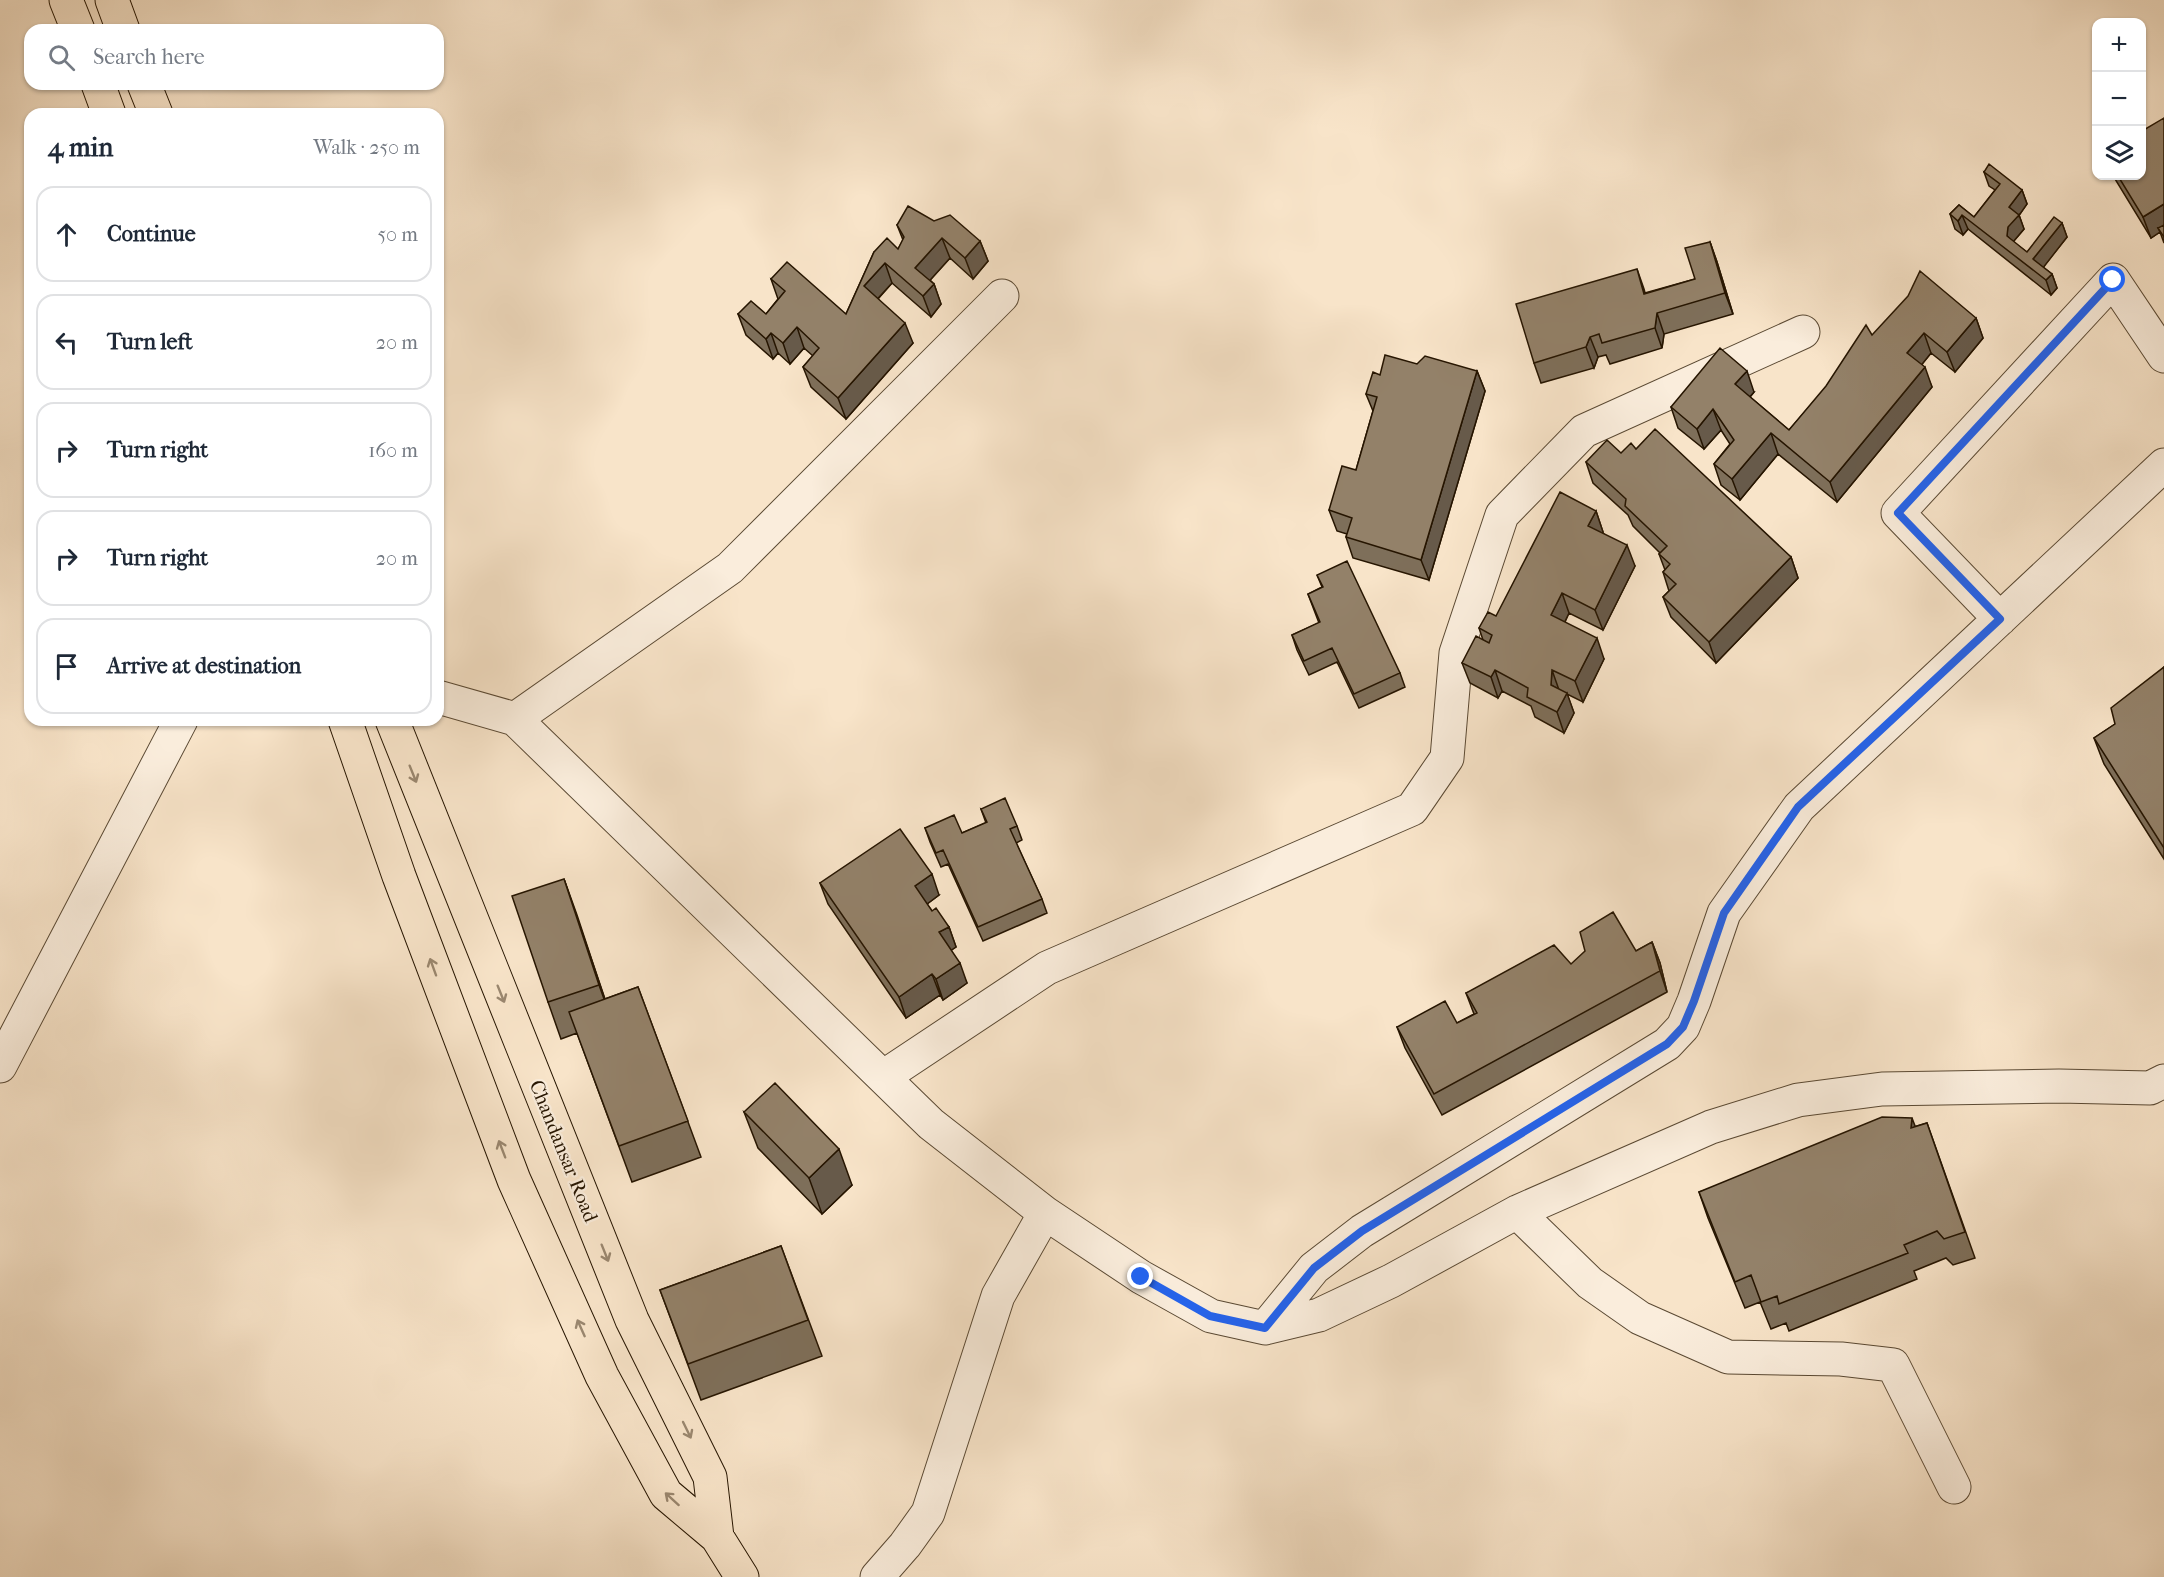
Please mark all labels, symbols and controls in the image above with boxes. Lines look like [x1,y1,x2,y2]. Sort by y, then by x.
map controls [2092,18,2146,180]
button: + [2092,18,2146,72]
search box [24,24,444,90]
icon: search [45,41,78,74]
text: Search here [93,44,205,70]
button: − [2092,72,2146,126]
button: layers [2092,126,2146,180]
text: 4 min [48,132,113,163]
text: Walk · 250 m [313,136,420,159]
icon: ahead [50,218,83,251]
text: Continue [107,221,196,247]
text: 50 m [377,223,418,246]
route start [2099,266,2125,292]
icon: left [50,326,83,359]
text: Turn left [107,329,193,355]
text: 20 m [376,331,418,354]
icon: right [50,434,83,467]
text: Turn right [107,437,208,463]
text: 160 m [368,439,418,462]
icon: right [50,542,83,575]
text: Turn right [107,545,208,571]
text: 20 m [376,547,418,570]
icon: arrive [50,650,83,683]
text: Arrive at destination [107,653,301,679]
one-way arrow [409,765,420,783]
one-way arrow [426,958,437,977]
one-way arrow [497,985,508,1003]
street label: Chandansar Road [525,1077,603,1227]
one-way arrow [496,1140,507,1159]
one-way arrow [600,1244,611,1262]
route end [1127,1263,1153,1289]
one-way arrow [574,1319,586,1337]
one-way arrow [681,1421,693,1439]
one-way arrow [665,1492,680,1506]

